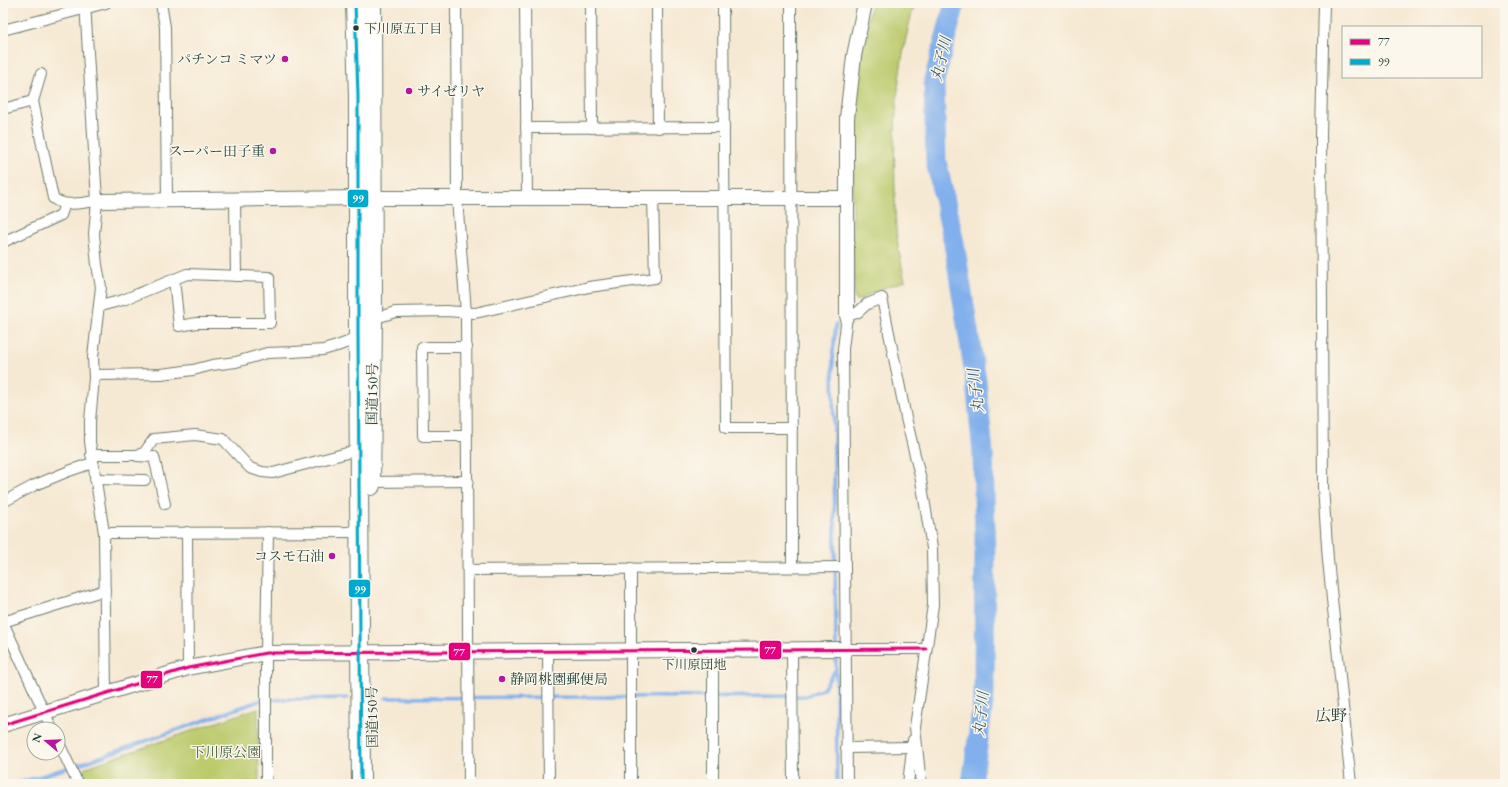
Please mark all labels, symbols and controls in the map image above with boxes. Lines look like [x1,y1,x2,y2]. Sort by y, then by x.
place label: 下川原五丁目 [364,20,442,37]
marker: 下川原五丁目 [351,23,361,33]
legend [1342,26,1482,78]
water label: 丸子川 [926,33,955,83]
text: 77 [1378,34,1390,50]
place label: パチンコ ミマツ [177,50,277,68]
marker: パチンコ ミマツ [280,54,290,64]
text: 99 [1378,54,1390,70]
place label: サイゼリヤ [417,82,485,100]
marker: サイゼリヤ [404,86,414,96]
place label: スーパー田子重 [168,142,265,160]
marker: スーパー田子重 [268,146,278,156]
line badge: 99 [347,189,369,208]
text: 99 [352,191,364,205]
street label: 国道150号 [362,363,382,425]
water label: 丸子川 [963,366,988,415]
place label: コスモ石油 [254,547,324,565]
marker: コスモ石油 [327,551,337,561]
line badge: 99 [348,579,371,598]
text: 99 [354,582,366,596]
line badge: 77 [759,640,782,660]
line badge: 77 [448,642,471,661]
text: 77 [764,643,776,657]
text: 77 [453,645,465,659]
marker: 下川原団地 [689,645,699,655]
place label: 下川原団地 [661,656,727,673]
line badge: 77 [140,670,163,689]
place label: 静岡桃園郵便局 [510,670,608,688]
text: 77 [146,672,158,686]
marker: 静岡桃園郵便局 [497,674,507,684]
street label: 国道150号 [362,686,382,748]
water label: 丸子川 [969,689,993,737]
district label: 広野 [1315,705,1347,726]
north arrow [26,721,66,761]
text: N [28,731,45,744]
park label: 下川原公園 [191,743,261,761]

